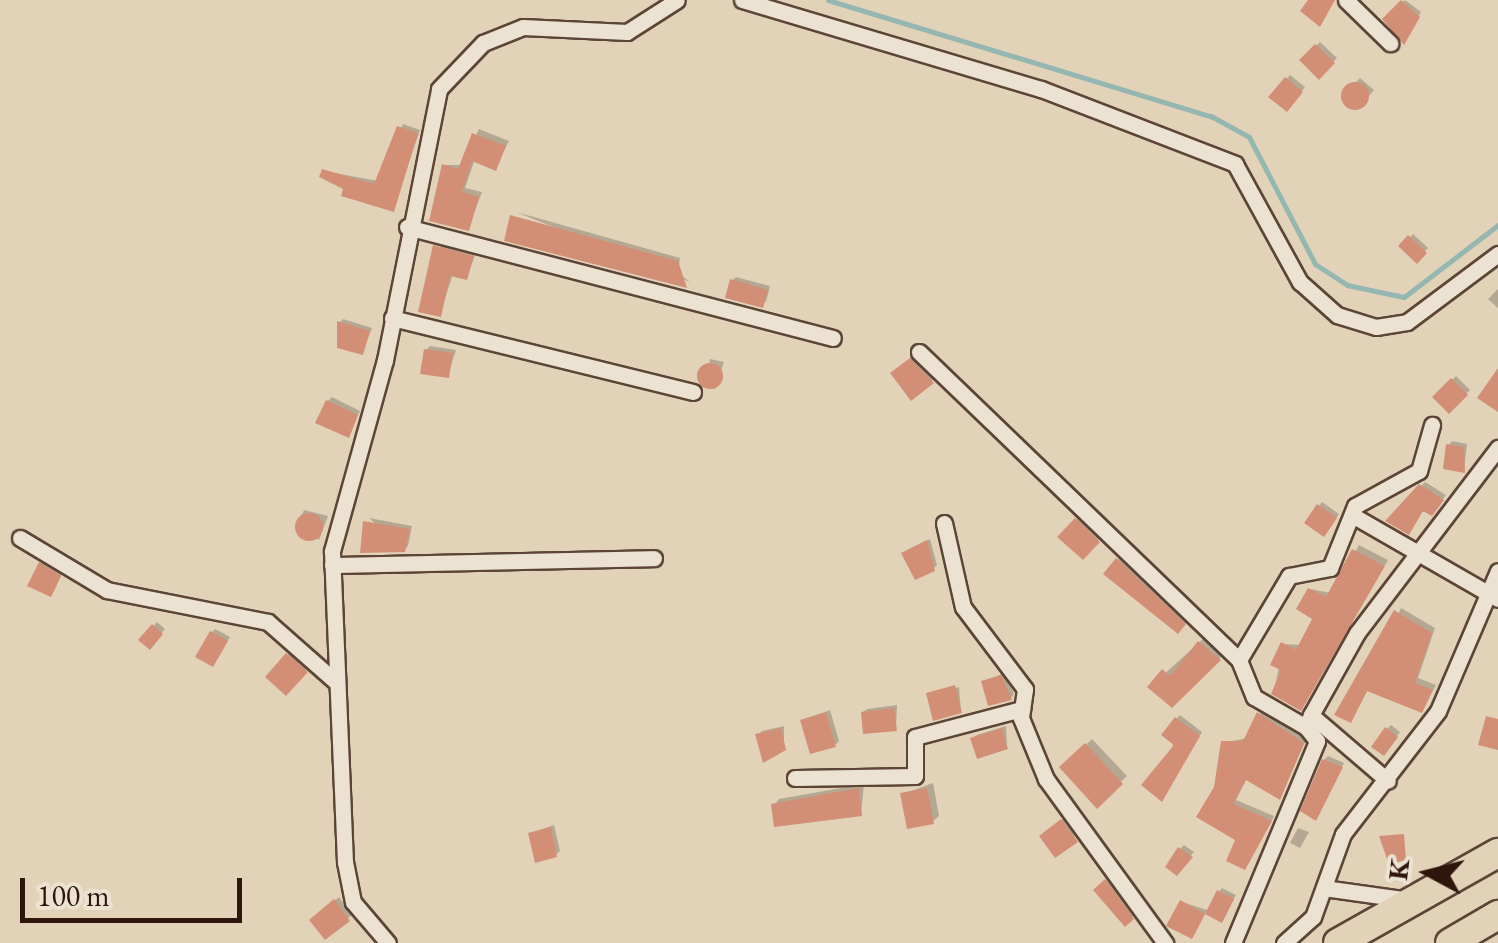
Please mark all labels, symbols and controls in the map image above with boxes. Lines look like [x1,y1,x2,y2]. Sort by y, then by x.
north arrow [1378,823,1478,923]
text: K [1379,857,1417,882]
scale bar [25,858,248,920]
text: 100 m [37,876,110,915]

